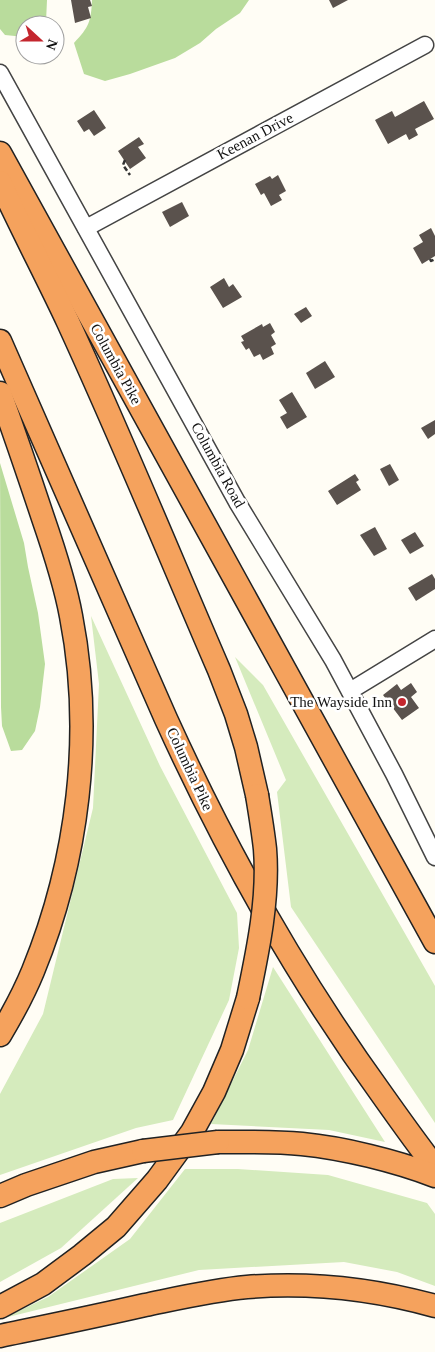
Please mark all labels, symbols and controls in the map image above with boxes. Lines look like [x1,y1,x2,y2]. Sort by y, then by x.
north arrow [15,15,65,65]
text: N [43,37,60,52]
street label: Keenan Drive [214,109,296,163]
street label: Columbia Pike [87,321,145,407]
street label: Columbia Road [188,420,248,511]
place label: The Wayside Inn [290,694,392,710]
marker: The Wayside Inn [396,696,408,708]
street label: Columbia Pike [164,725,216,813]

